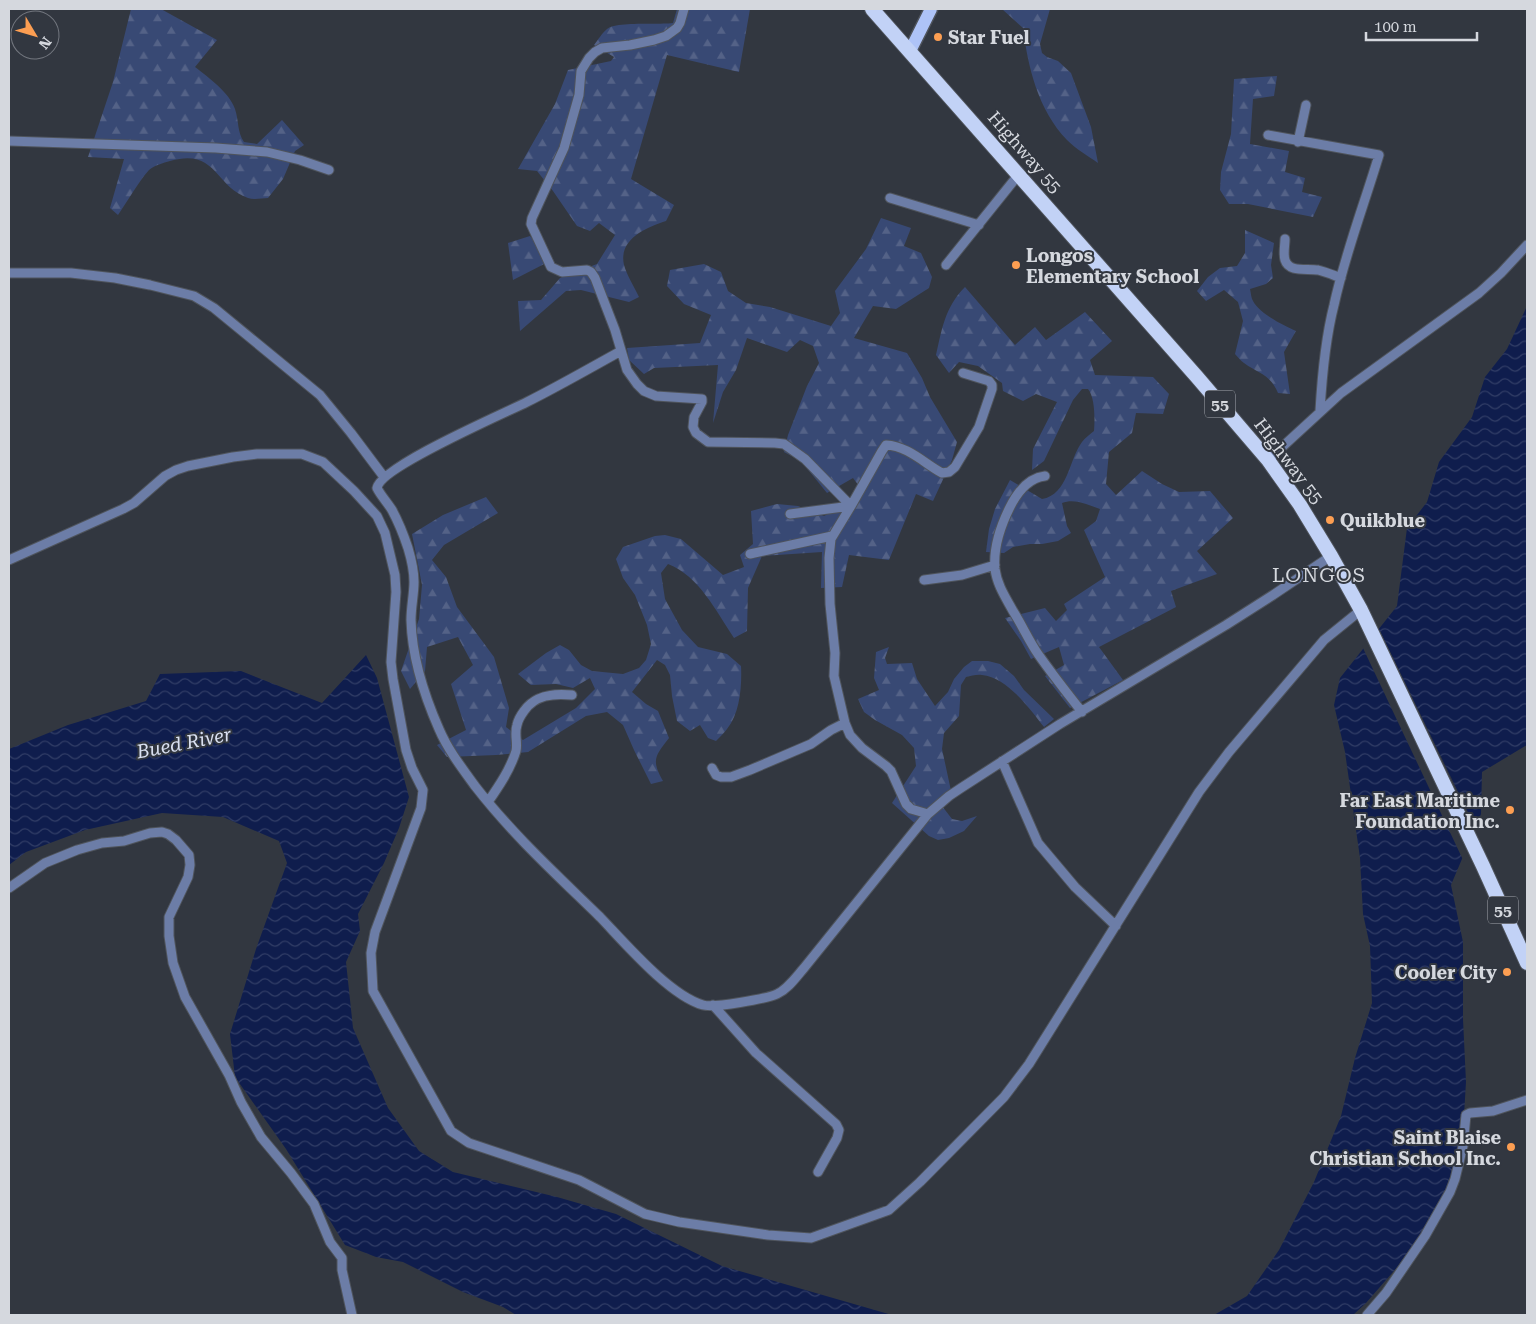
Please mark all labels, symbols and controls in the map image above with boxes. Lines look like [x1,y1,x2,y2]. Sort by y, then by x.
north arrow [10,10,60,60]
scale bar [1366,10,1477,42]
text: 100 m [1374,18,1417,36]
place label: Star Fuel [948,27,1030,48]
marker: Star Fuel [932,31,944,43]
text: N [35,34,55,52]
street label: Highway 55 [984,107,1066,197]
place label: Longos Elementary School [1026,245,1199,287]
marker: Longos Elementary School [1010,259,1022,271]
road number: 55 [1205,390,1235,418]
street label: Highway 55 [1250,414,1328,508]
place label: Quikblue [1340,510,1425,531]
marker: Quikblue [1324,514,1336,526]
district label: LONGOS [1272,563,1366,587]
water label: Bued River [133,723,234,764]
place label: Far East Maritime Foundation Inc. [1340,790,1500,832]
marker: Far East Maritime Foundation Inc. [1504,804,1516,816]
road number: 55 [1488,896,1518,924]
place label: Cooler City [1395,962,1497,983]
marker: Cooler City [1501,966,1513,978]
place label: Saint Blaise Christian School Inc. [1309,1127,1501,1169]
marker: Saint Blaise Christian School Inc. [1505,1141,1517,1153]

